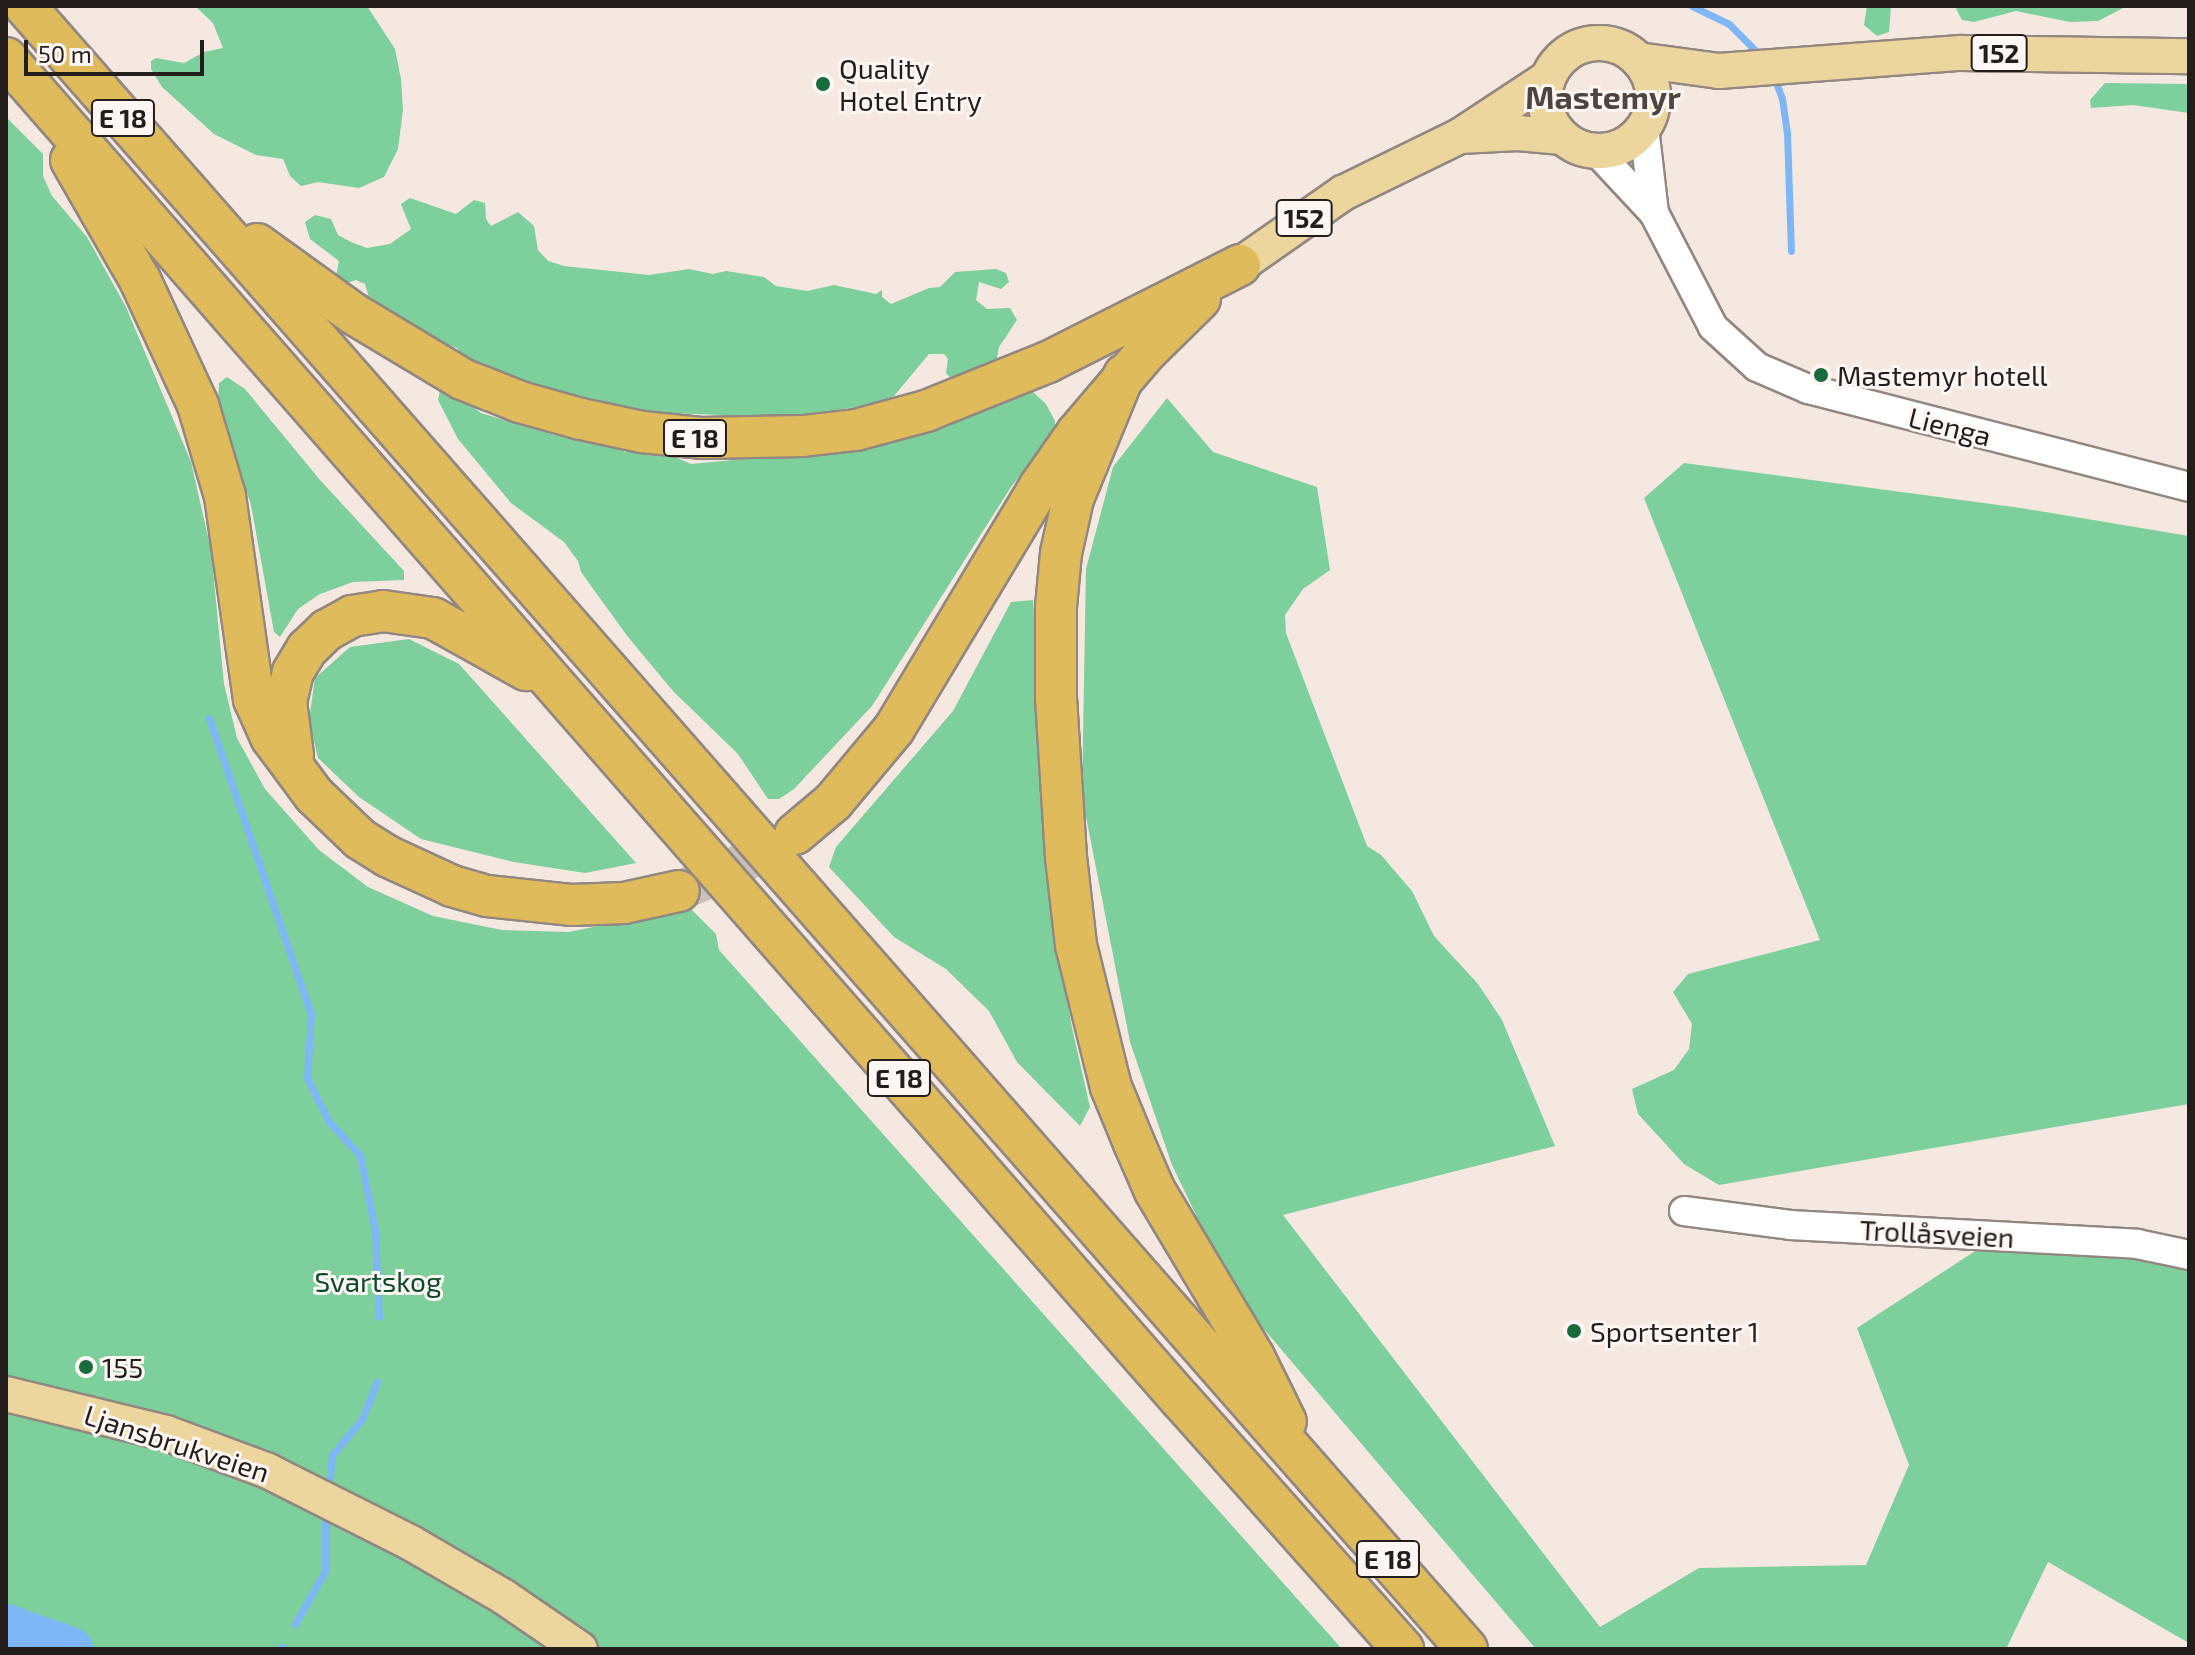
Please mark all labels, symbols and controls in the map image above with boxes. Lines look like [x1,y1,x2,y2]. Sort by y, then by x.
scale bar [28,24,208,74]
road number: 152 [1969,31,2029,75]
text: 50 m [38,39,92,68]
place label: Quality Hotel Entry [839,51,982,117]
marker: Quality Hotel Entry [814,75,832,93]
district label: Mastemyr [1525,77,1681,115]
road number: E 18 [89,96,157,140]
road number: 152 [1274,196,1334,240]
place label: Mastemyr hotell [1837,358,2048,392]
marker: Mastemyr hotell [1812,366,1830,384]
street label: Lienga [1905,400,1995,452]
road number: E 18 [661,416,729,460]
road number: E 18 [865,1056,933,1100]
street label: Trollåsveien [1859,1212,2015,1254]
park label: Svartskog [314,1264,442,1298]
place label: Sportsenter 1 [1590,1314,1760,1348]
marker: Sportsenter 1 [1565,1322,1583,1340]
place label: 155 [102,1350,143,1384]
marker: 155 [77,1358,95,1376]
street label: Ljansbrukveien [80,1397,274,1489]
road number: E 18 [1354,1537,1422,1581]

